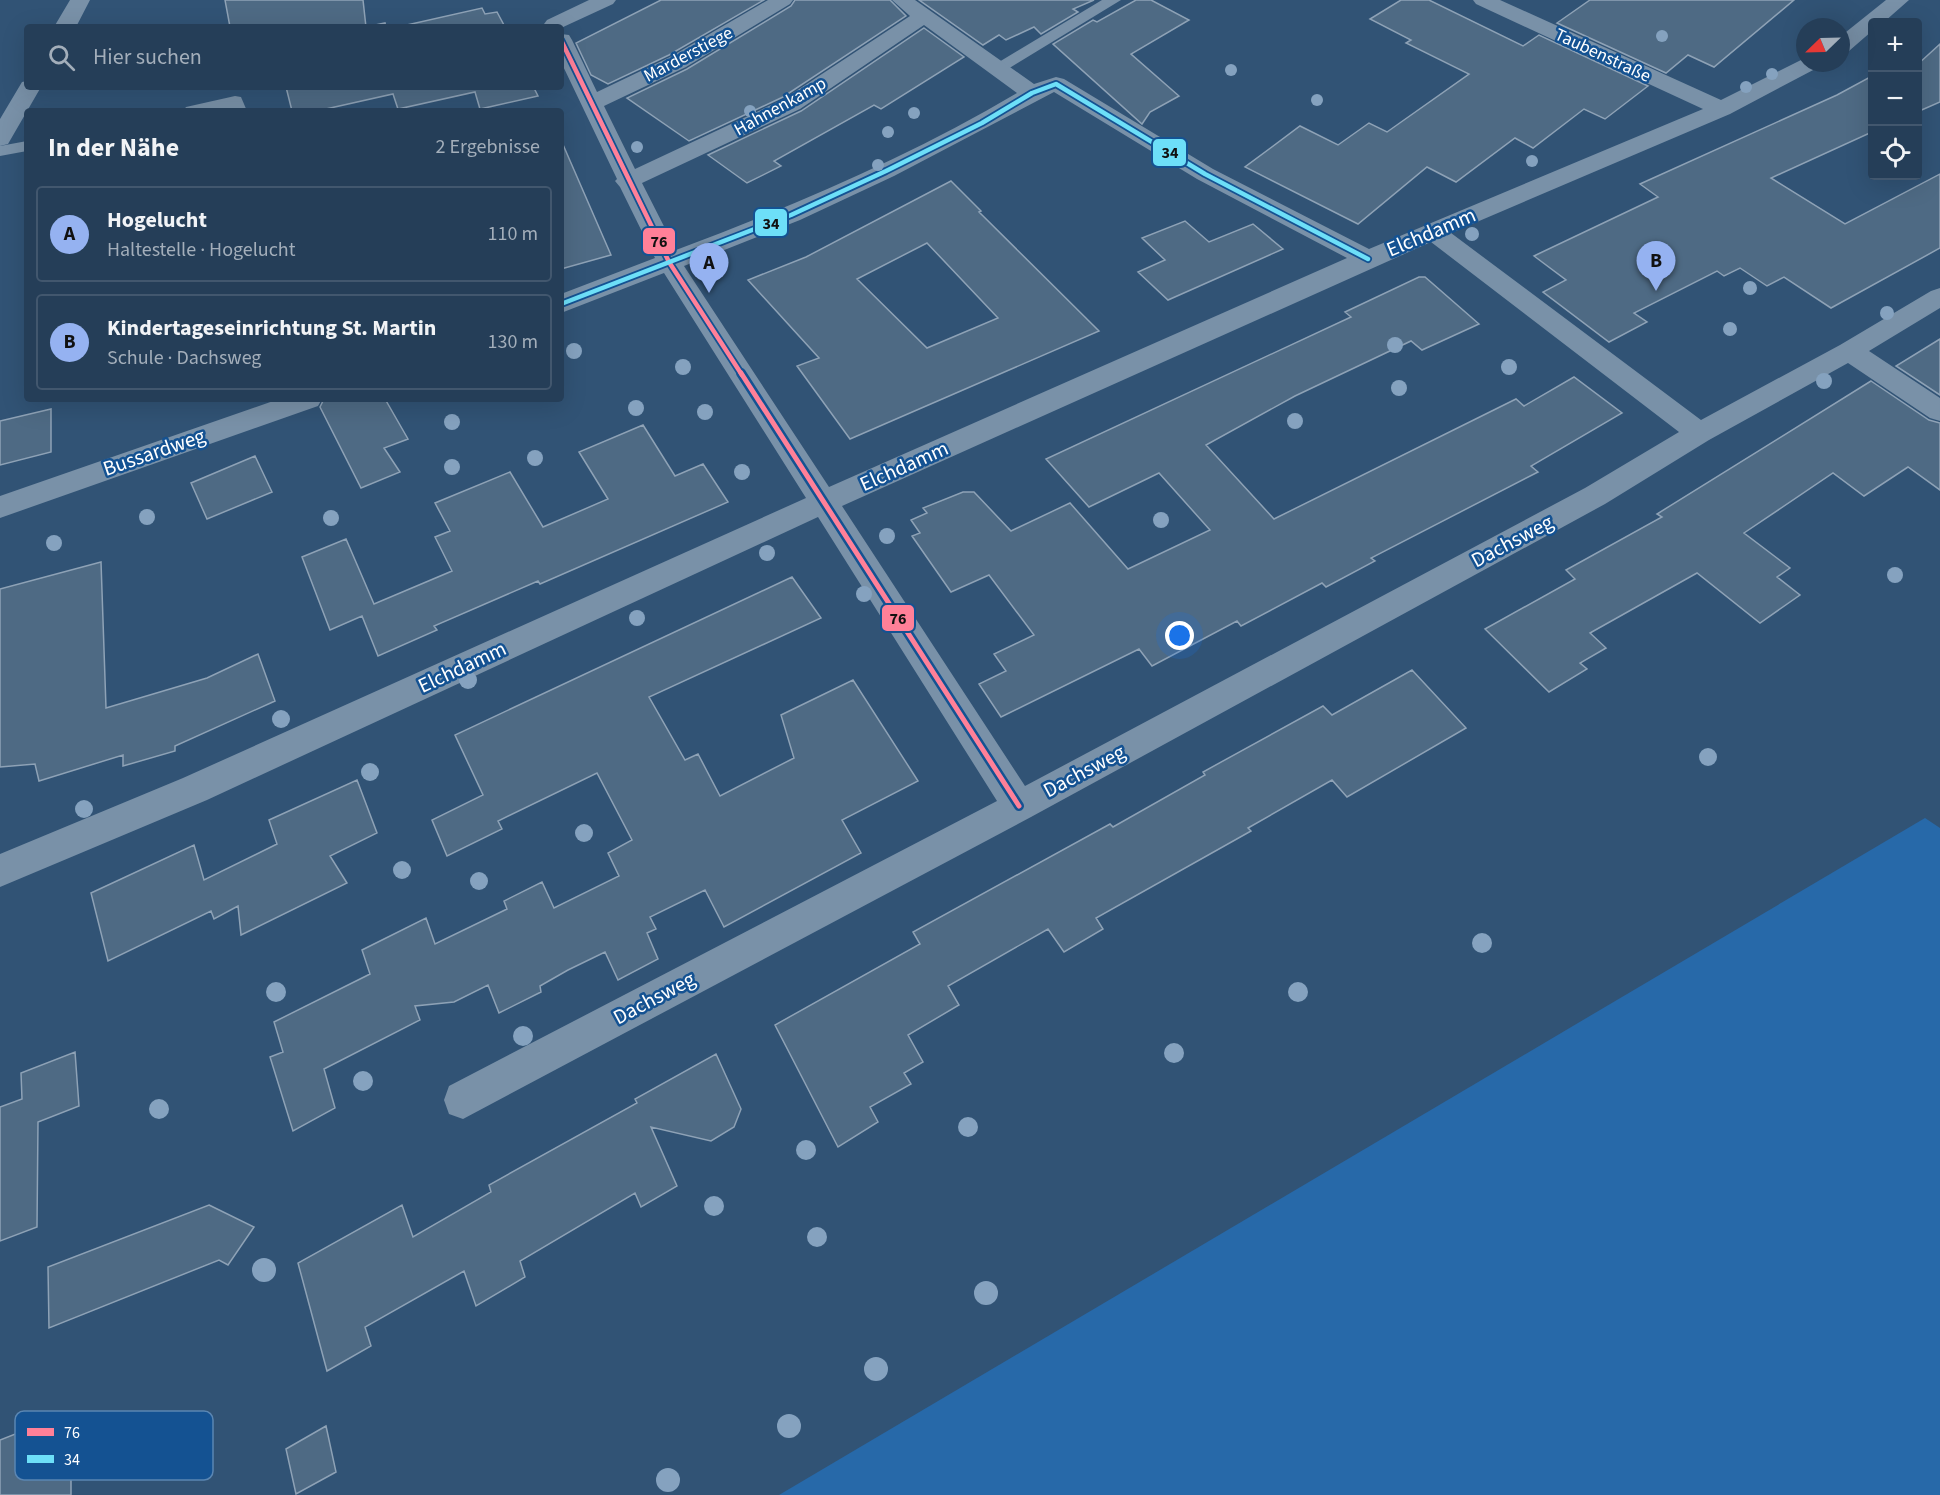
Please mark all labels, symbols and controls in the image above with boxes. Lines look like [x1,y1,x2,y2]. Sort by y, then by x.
north arrow [1796,18,1850,72]
map controls [1868,18,1922,180]
button: + [1868,18,1922,72]
street label: Marderstiege [639,20,737,88]
street label: Taubenstraße [1551,22,1655,89]
search box [24,24,564,90]
icon: search [45,41,78,74]
text: Hier suchen [93,41,202,73]
street label: Hahnenkamp [730,71,831,142]
button: − [1868,72,1922,126]
button: locate [1868,126,1922,180]
text: In der Nähe [48,129,179,166]
text: 2 Ergebnisse [435,133,540,161]
line badge: 34 [1152,138,1187,167]
text: 34 [1162,142,1179,164]
street label: Elchdamm [1382,200,1480,264]
text: Hogelucht [107,204,207,236]
line badge: 34 [754,208,788,237]
text: 34 [763,213,780,235]
text: A [64,220,75,248]
text: 110 m [488,220,538,248]
line badge: 76 [642,227,676,255]
text: 76 [651,231,667,253]
text: Haltestelle · Hogelucht [107,236,295,264]
pin: B [1636,242,1676,291]
pin: A [690,244,728,293]
text: Kindertageseinrichtung St. Martin [107,312,436,344]
text: B [63,328,76,356]
text: 130 m [488,328,538,356]
text: Schule · Dachsweg [107,344,261,372]
street label: Bussardweg [99,420,210,484]
street label: Elchdamm [855,433,953,499]
street label: Dachsweg [1466,507,1559,575]
line badge: 76 [881,604,915,632]
text: 76 [890,608,906,630]
your location [1165,621,1194,650]
street label: Elchdamm [413,633,511,701]
street label: Dachsweg [1038,737,1131,805]
street label: Dachsweg [608,964,701,1032]
legend [15,1411,213,1480]
text: 76 [64,1422,80,1444]
text: 34 [64,1449,80,1471]

